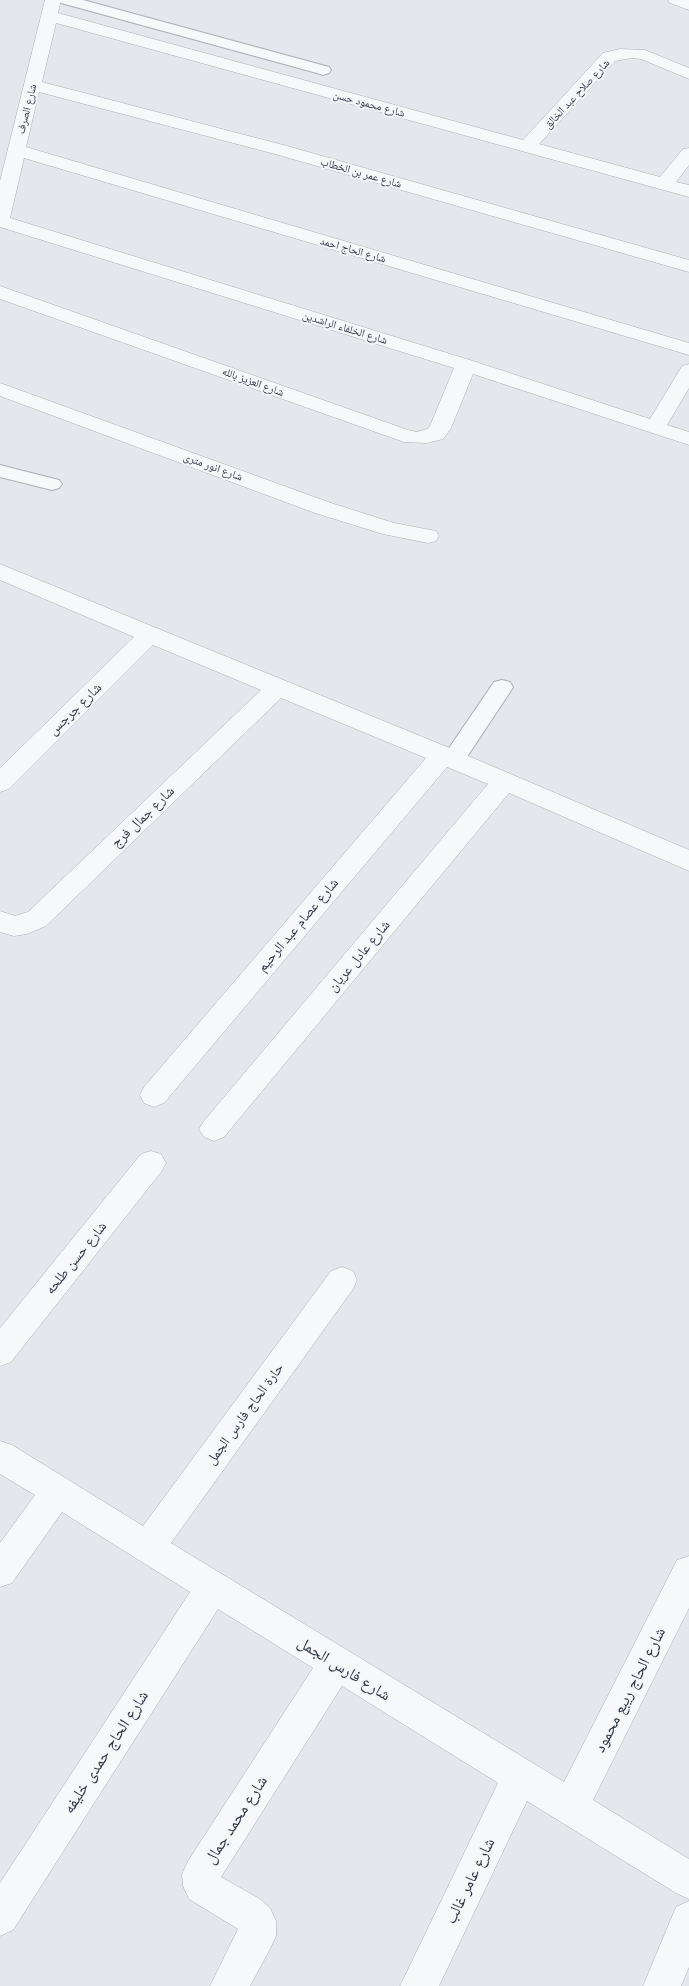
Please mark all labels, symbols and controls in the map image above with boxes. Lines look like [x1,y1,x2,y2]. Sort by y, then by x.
street label: شارع صلاح عبد الخالق [541,56,613,132]
street label: شارع الصرف [14,83,40,135]
street label: شارع محمود حسن [332,88,406,120]
street label: شارع عمر بن الخطاب [319,155,403,191]
street label: شارع الحاج احمد [318,234,388,266]
street label: شارع الخلفاء الراشدين [301,309,389,347]
street label: شارع العزيز بالله [220,365,286,399]
street label: شارع انور مترى [182,450,244,484]
street label: شارع جرجس [45,679,105,739]
street label: شارع جمال فرج [108,783,178,851]
street label: شارع عصام عبد الرحيم [254,875,342,975]
street label: شارع عادل عريان [324,917,394,995]
street label: شارع حسن طلحه [42,1218,110,1298]
street label: حارة الحاج فارس الجمل [203,1360,287,1468]
street label: شارع الحاج ريبع محمود [590,1624,670,1756]
street label: شارع فارس الجمل [294,1633,394,1705]
street label: شارع الحاج حمدى خليفه [59,1687,153,1817]
street label: شارع محمد جمال [200,1772,272,1868]
street label: شارع عامر غالب [441,1835,499,1927]

